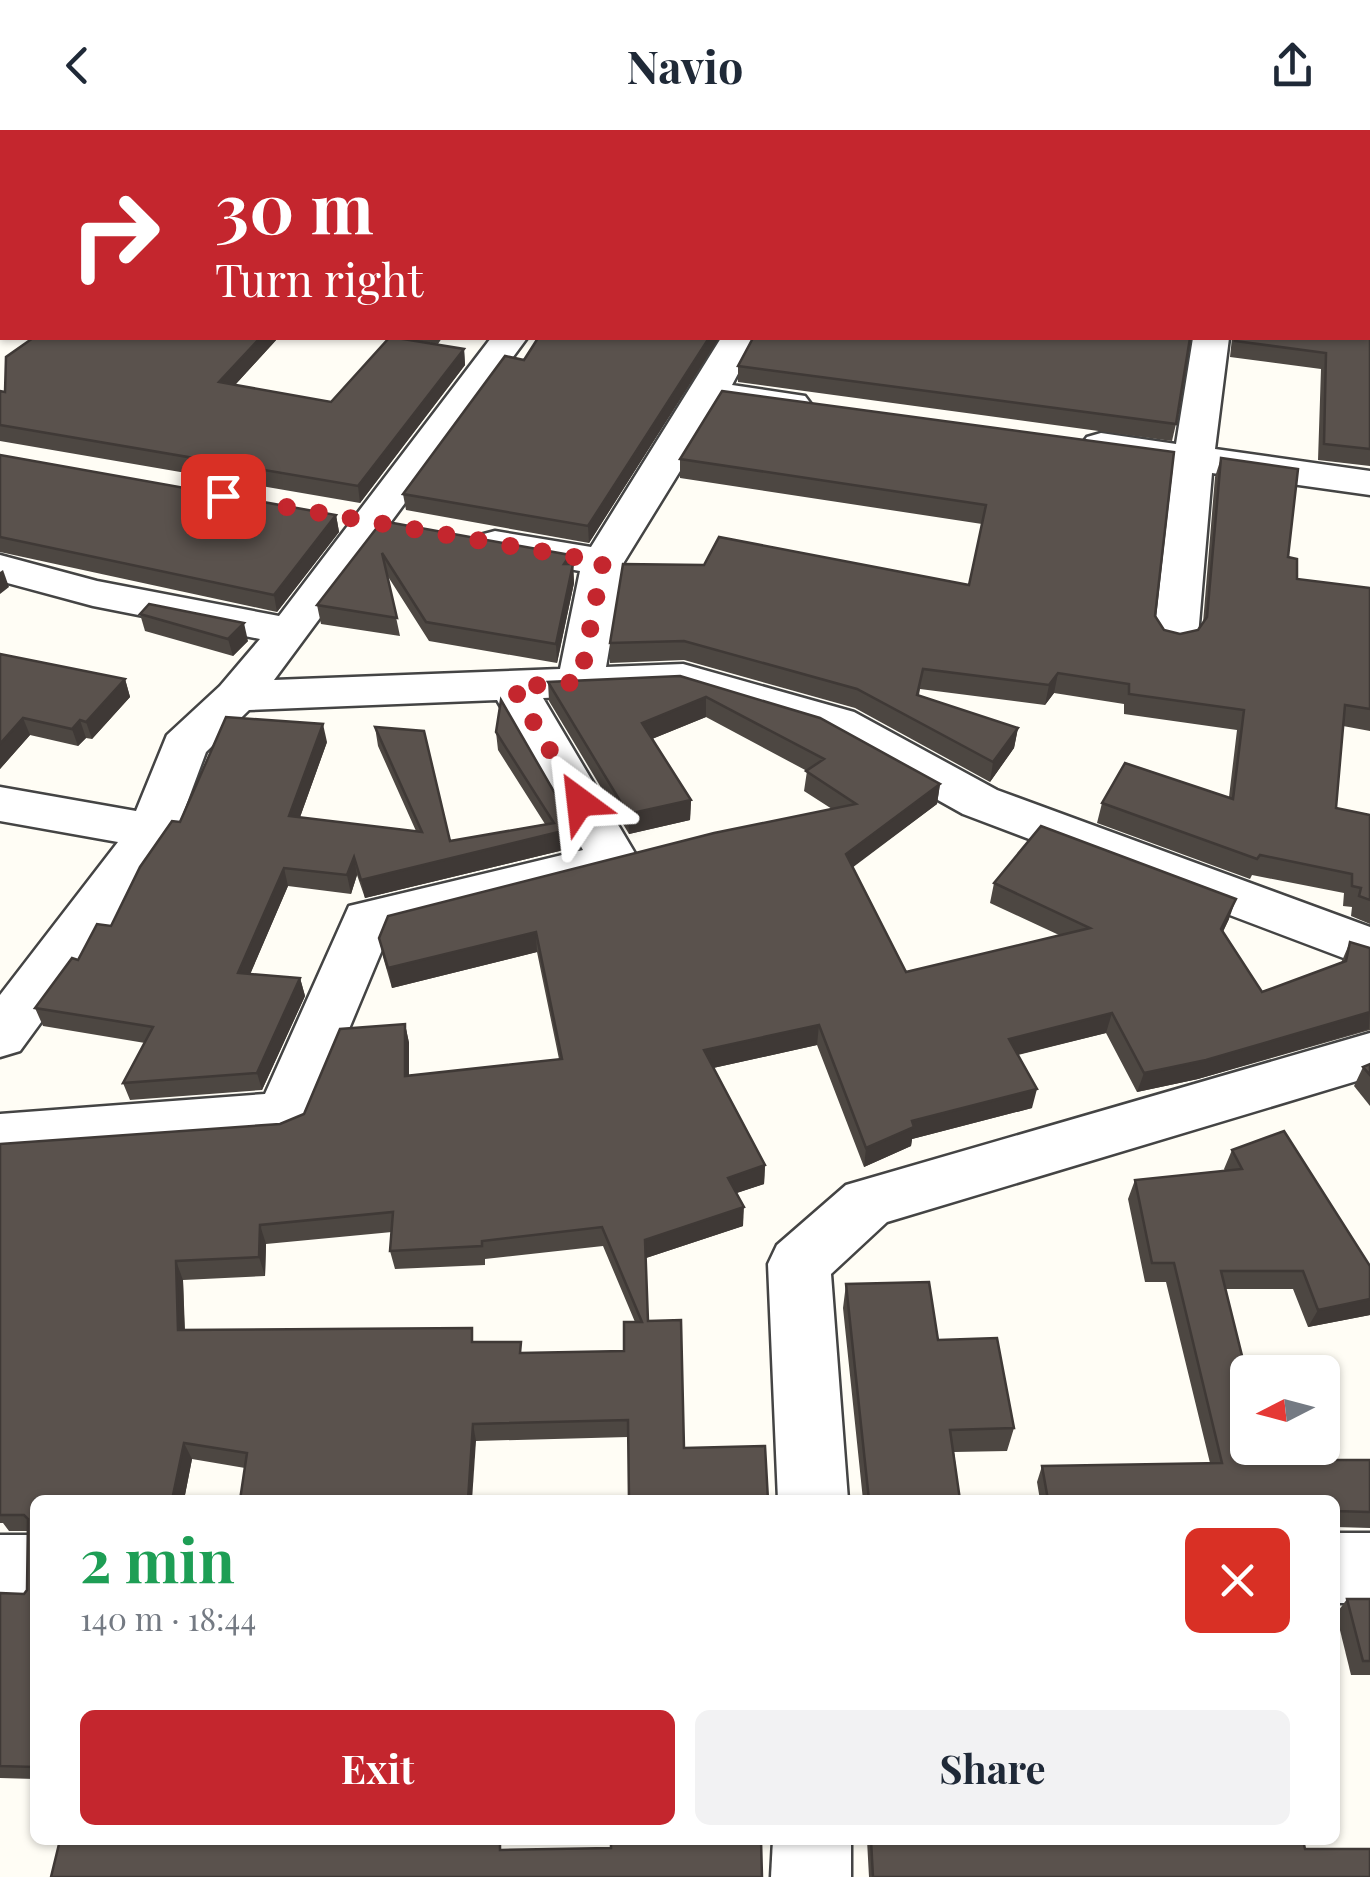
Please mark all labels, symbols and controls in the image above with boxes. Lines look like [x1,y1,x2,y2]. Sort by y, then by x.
text: Navio [627,35,743,95]
icon: back [50,38,105,93]
icon: share [1265,38,1320,93]
text: 30 m [215,158,374,252]
icon: right [50,170,180,300]
text: Turn right [215,248,423,308]
pin [181,454,266,539]
icon: arrive [196,469,251,524]
position arrow [528,750,632,854]
north arrow [1230,1355,1340,1465]
map controls [1230,1355,1340,1465]
text: 2 min [80,1518,235,1598]
button: close [1185,1528,1290,1633]
text: 140 m · 18:44 [80,1596,256,1639]
button: Exit [80,1710,675,1825]
button: Share [695,1710,1290,1825]

